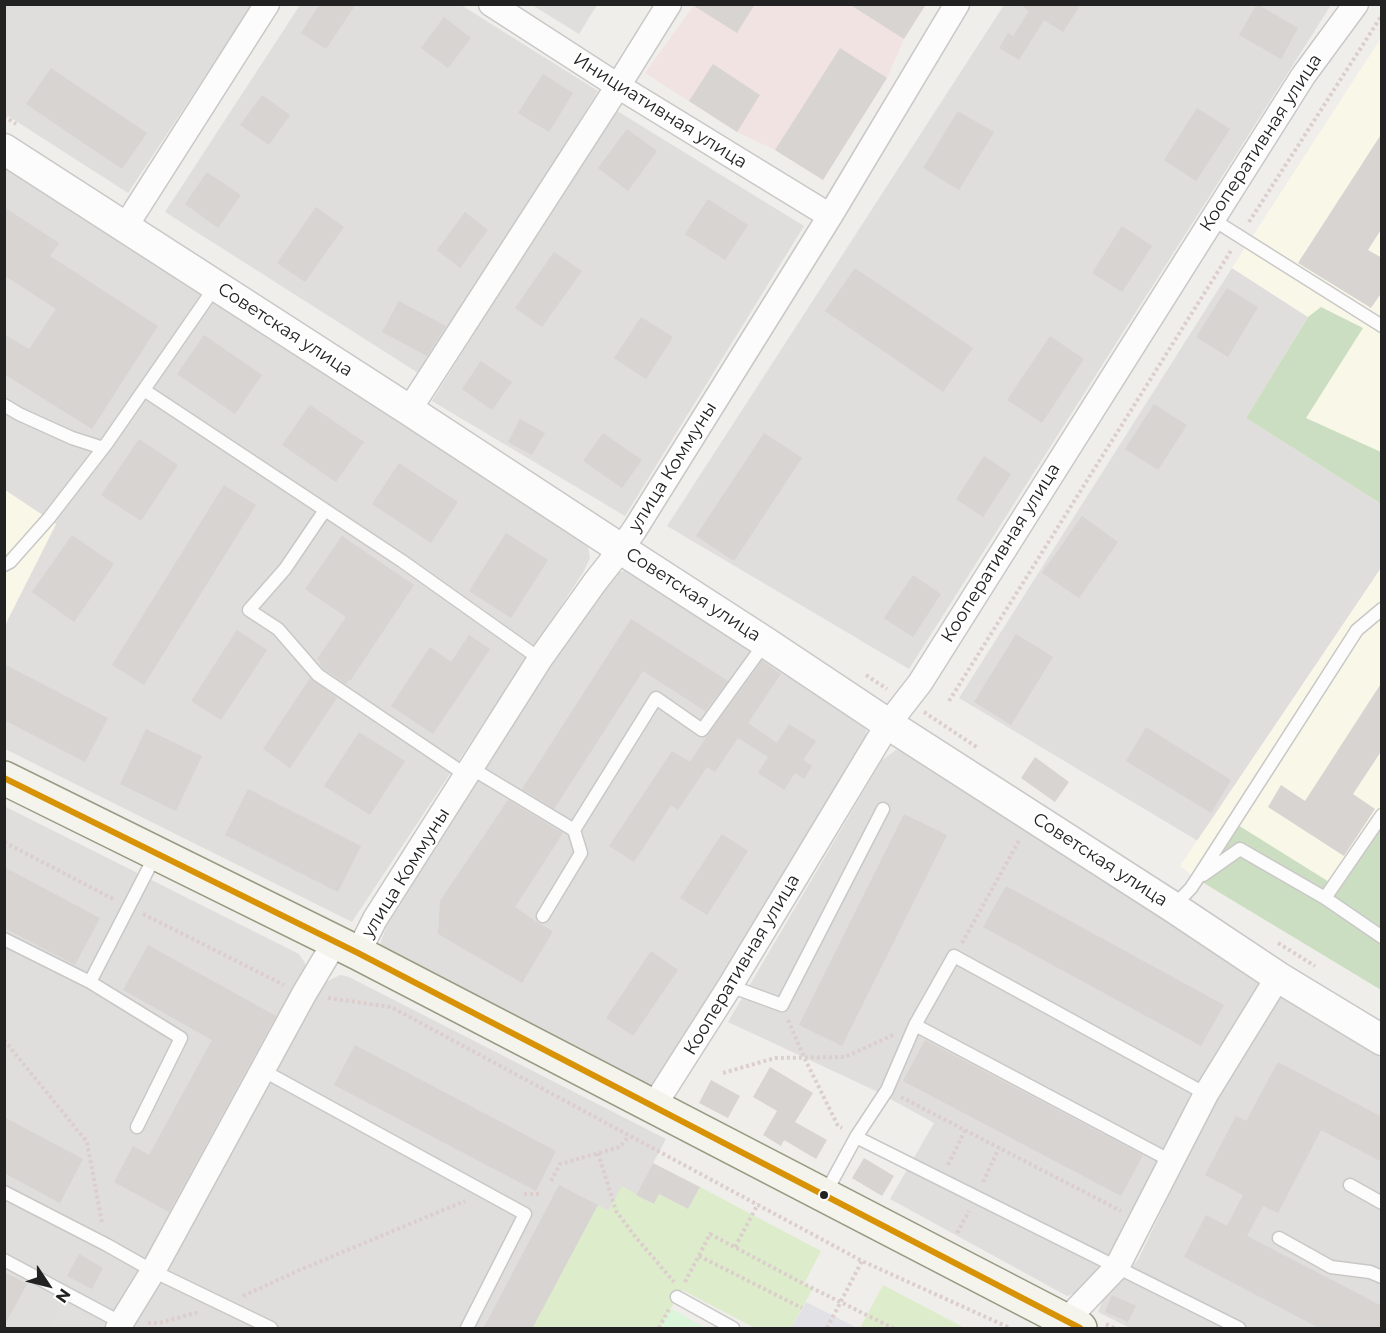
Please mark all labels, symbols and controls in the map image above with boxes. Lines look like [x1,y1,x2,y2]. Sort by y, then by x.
street label: Инициативная улица [569,49,751,173]
street label: Кооперативная улица [1195,50,1327,236]
street label: Советская улица [214,278,356,382]
street label: улица Коммуны [624,398,722,536]
street label: Кооперативная улица [937,459,1065,647]
street label: Советская улица [622,543,764,647]
street label: улица Коммуны [357,804,455,942]
street label: Советская улица [1029,808,1171,912]
street label: Кооперативная улица [679,871,805,1059]
unlabelled marker [818,1189,830,1201]
north arrow [18,1255,78,1315]
text: N [52,1285,75,1306]

